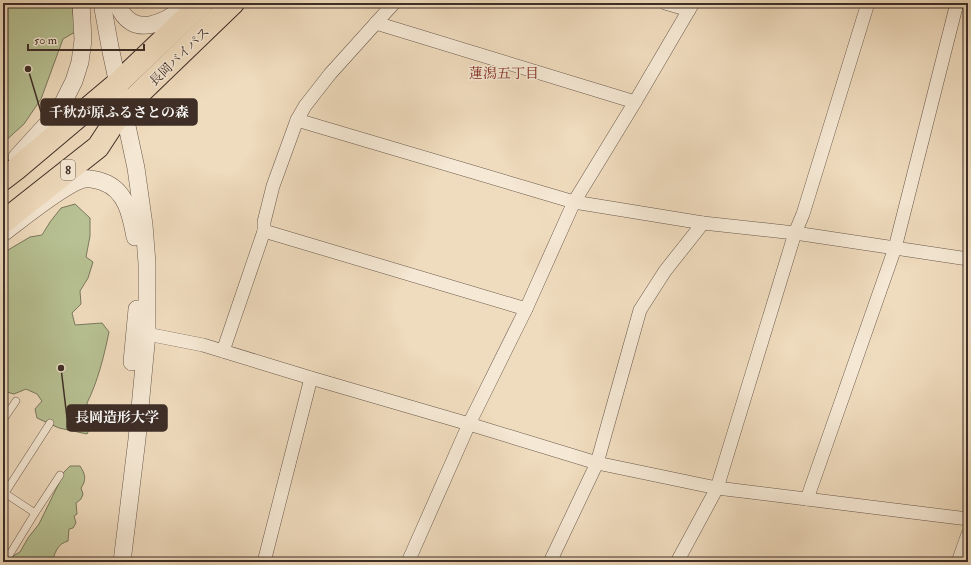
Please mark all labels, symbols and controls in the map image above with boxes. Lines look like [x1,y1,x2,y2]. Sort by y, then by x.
street label: 長岡バイパス [146,24,213,89]
scale bar [28,26,144,52]
text: 50 m [34,33,58,48]
district label: 蓮潟五丁目 [469,65,539,82]
callout: 千秋が原ふるさとの森 [41,99,197,125]
text: 千秋が原ふるさとの森 [49,104,189,121]
road number: 8 [61,160,75,180]
callout: 長岡造形大学 [67,405,167,431]
text: 長岡造形大学 [75,409,159,426]

